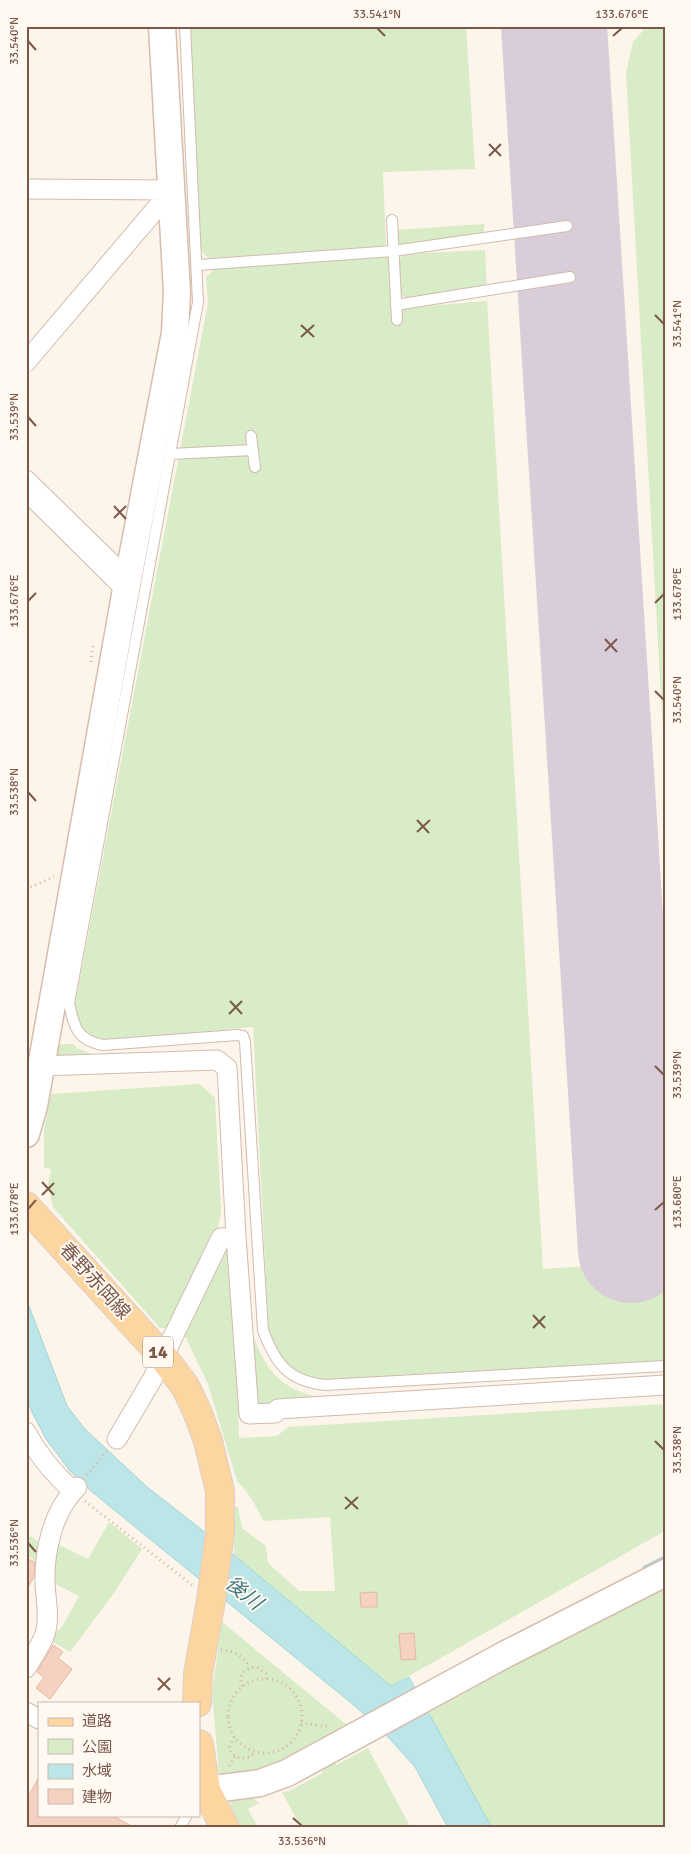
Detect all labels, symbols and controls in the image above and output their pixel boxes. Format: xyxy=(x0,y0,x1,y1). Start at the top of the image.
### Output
text: 33.541°N xyxy=(353,7,401,22)
text: 133.676°E xyxy=(595,7,649,22)
text: 33.540°N xyxy=(7,17,22,65)
text: 33.541°N xyxy=(670,300,685,348)
text: 33.539°N xyxy=(7,393,22,441)
text: 133.678°E xyxy=(670,567,685,621)
text: 133.676°E xyxy=(7,574,22,628)
text: 33.540°N xyxy=(670,676,685,724)
text: 33.538°N xyxy=(7,768,22,816)
text: 33.539°N xyxy=(670,1051,685,1099)
text: 133.680°E xyxy=(670,1175,685,1229)
text: 133.678°E xyxy=(7,1182,22,1236)
street label: 春野赤岡線 xyxy=(54,1238,136,1324)
road number: 14 xyxy=(143,1336,173,1368)
text: 33.538°N xyxy=(670,1426,685,1474)
text: 33.536°N xyxy=(7,1519,22,1567)
water label: 後川 xyxy=(221,1571,269,1617)
legend xyxy=(38,1702,200,1816)
text: 道路 xyxy=(82,1712,112,1730)
text: 公園 xyxy=(82,1738,112,1756)
text: 水域 xyxy=(82,1762,112,1780)
text: 建物 xyxy=(82,1788,112,1806)
text: 33.536°N xyxy=(278,1834,326,1849)

